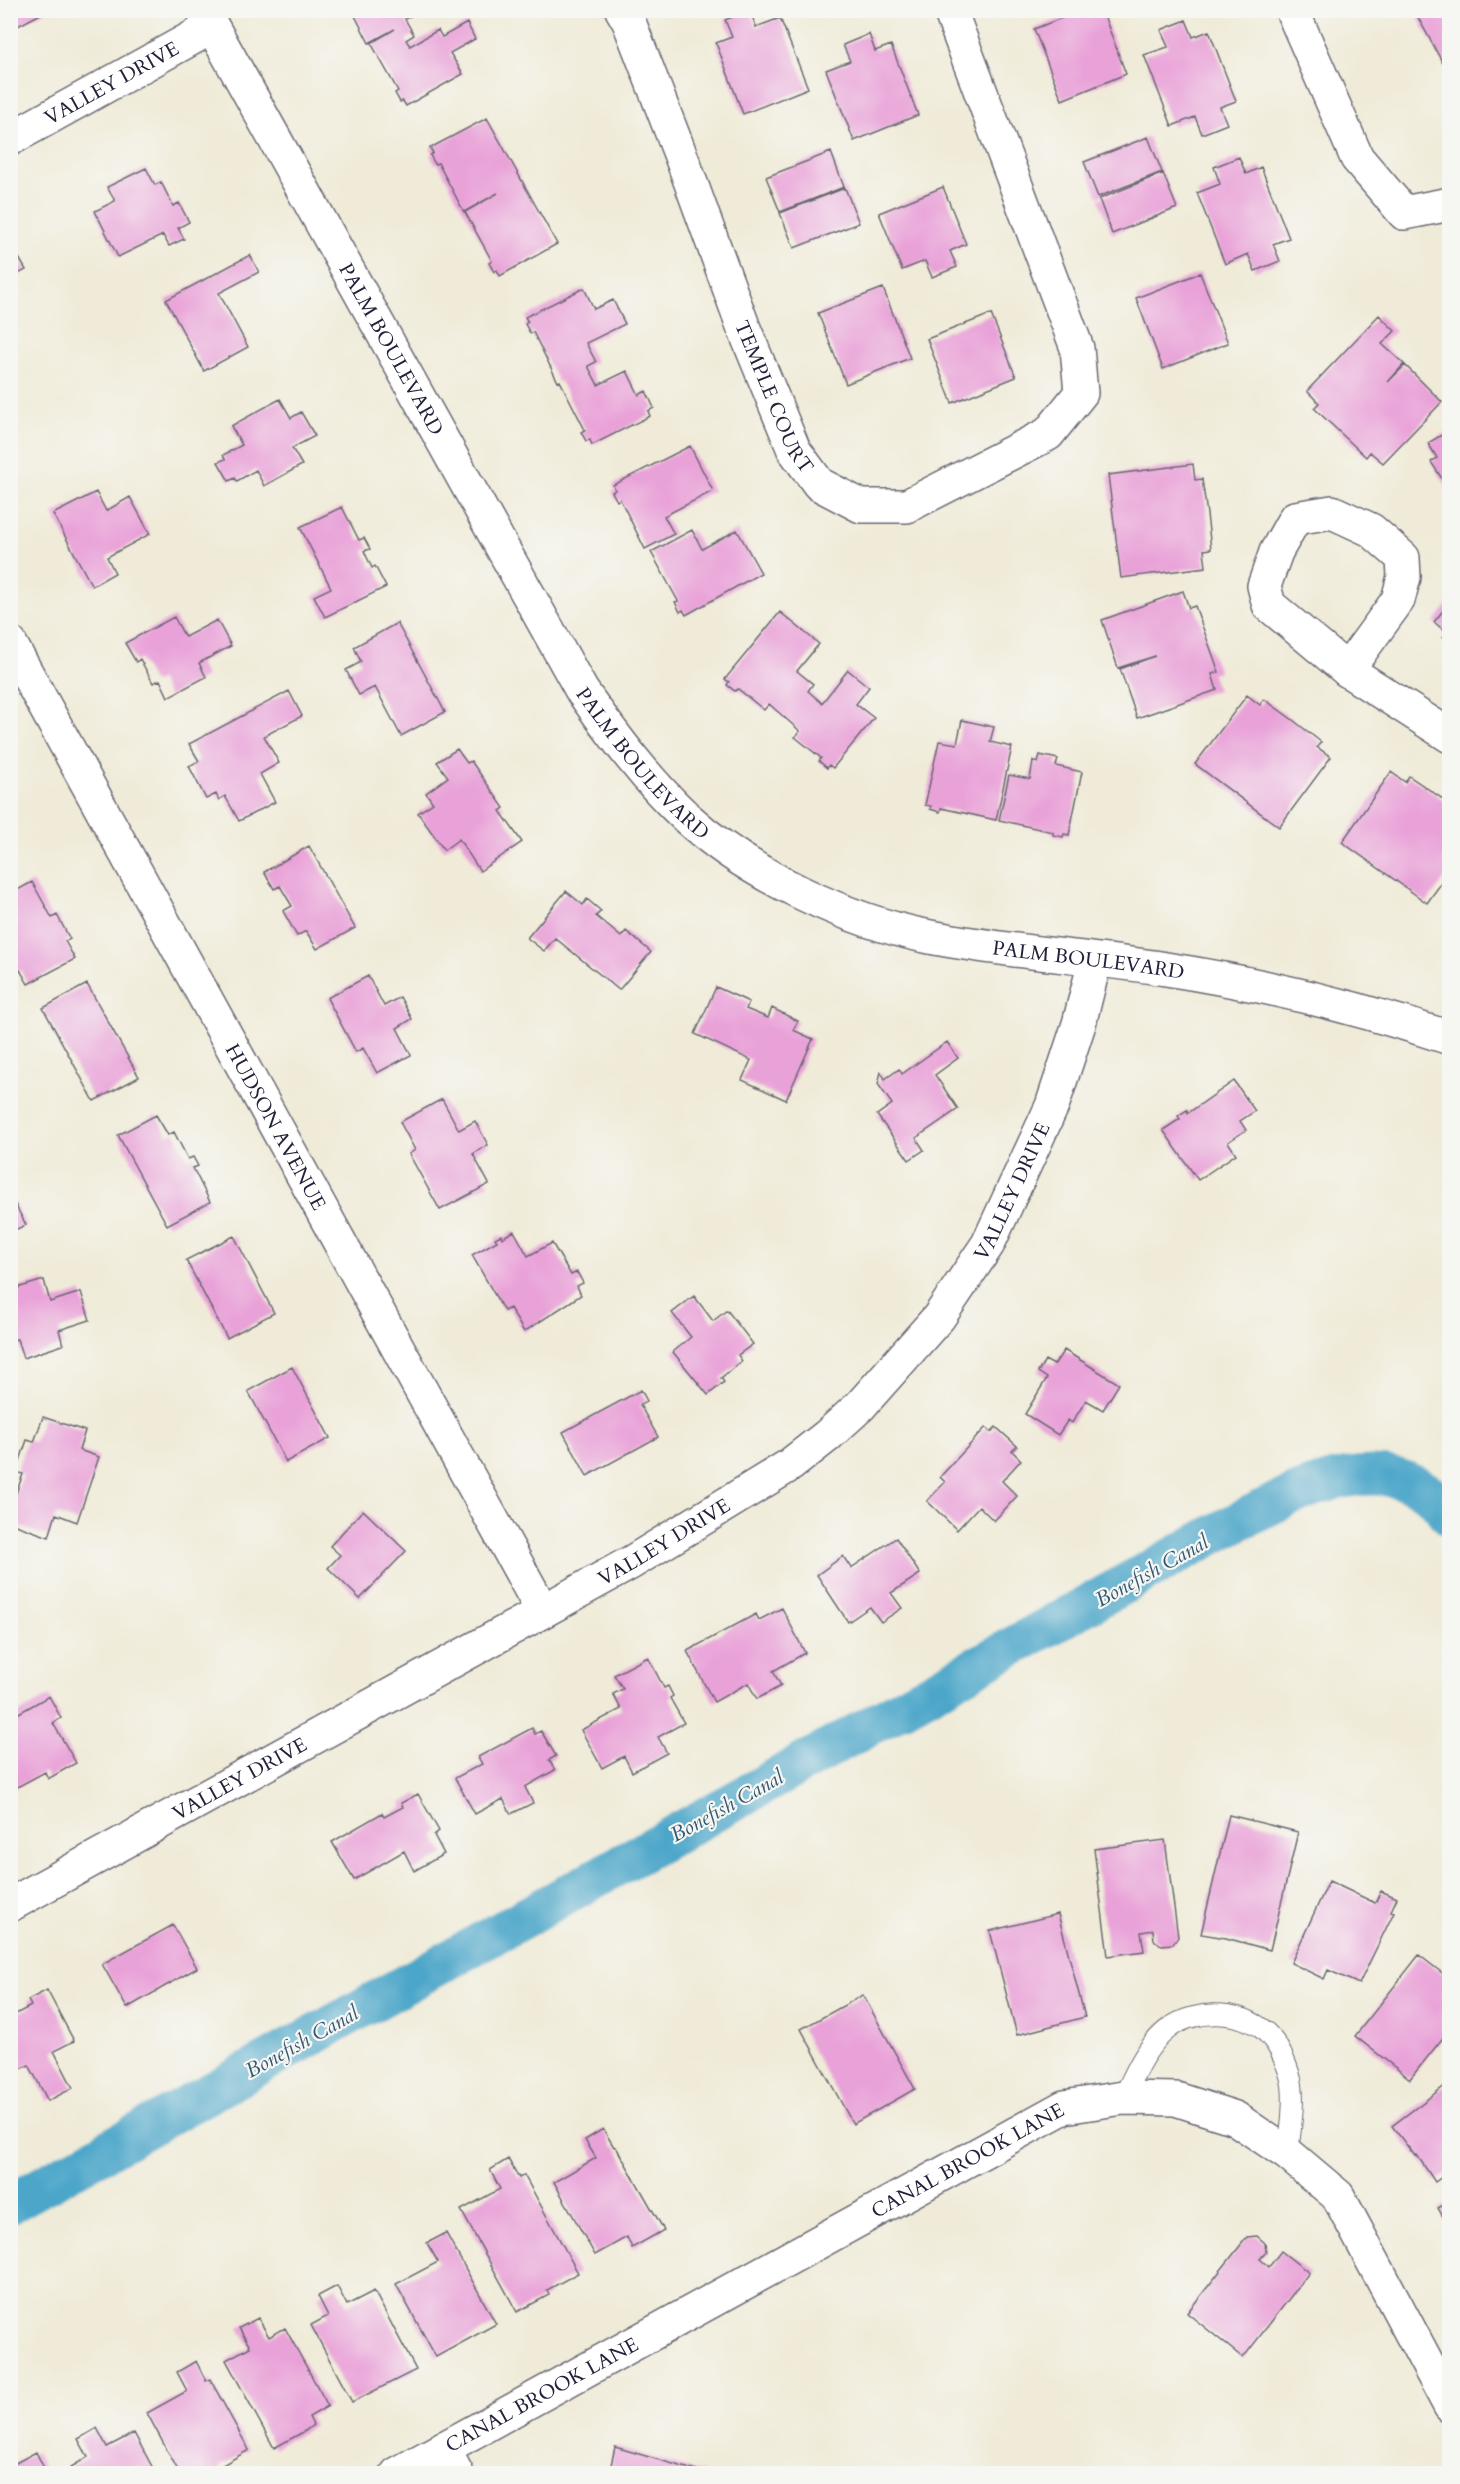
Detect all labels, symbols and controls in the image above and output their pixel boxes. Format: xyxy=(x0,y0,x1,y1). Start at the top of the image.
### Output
street label: VALLEY DRIVE xyxy=(39,35,183,131)
street label: PALM BOULEVARD xyxy=(333,258,450,440)
street label: TEMPLE COURT xyxy=(729,316,820,479)
street label: PALM BOULEVARD xyxy=(570,682,715,845)
street label: PALM BOULEVARD xyxy=(991,934,1186,985)
street label: HUDSON AVENUE xyxy=(219,1039,333,1215)
street label: VALLEY DRIVE xyxy=(967,1118,1056,1266)
street label: VALLEY DRIVE xyxy=(593,1492,735,1592)
water label: Bonefish Canal xyxy=(1090,1527,1215,1614)
street label: VALLEY DRIVE xyxy=(167,1730,312,1826)
water label: Bonefish Canal xyxy=(665,1762,790,1849)
water label: Bonefish Canal xyxy=(240,1998,365,2085)
street label: CANAL BROOK LANE xyxy=(866,2096,1069,2224)
street label: CANAL BROOK LANE xyxy=(440,2330,643,2458)

